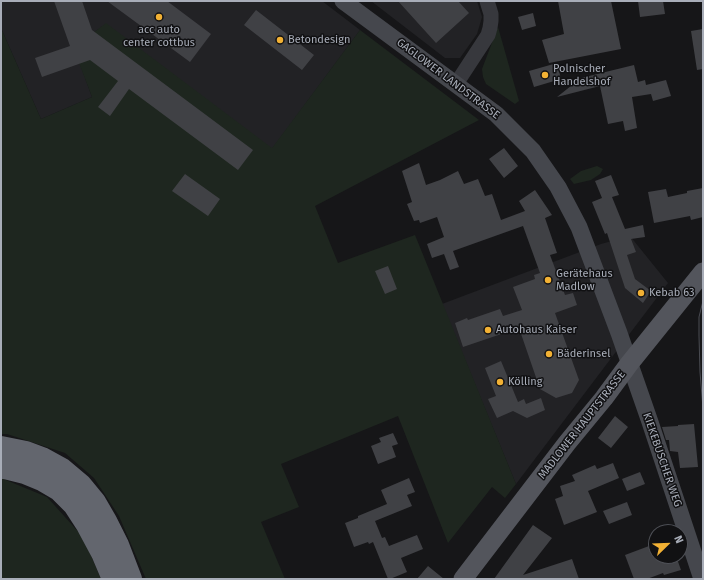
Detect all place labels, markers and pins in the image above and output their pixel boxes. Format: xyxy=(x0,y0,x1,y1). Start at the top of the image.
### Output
marker: acc auto center cottbus xyxy=(154,12,164,22)
place label: acc auto center cottbus xyxy=(123,23,195,49)
place label: Betondesign xyxy=(288,33,350,47)
marker: Betondesign xyxy=(275,35,285,45)
place label: Polnischer Handelshof xyxy=(553,62,610,88)
marker: Polnischer Handelshof xyxy=(540,70,550,80)
place label: Gerätehaus Madlow xyxy=(556,267,613,293)
marker: Gerätehaus Madlow xyxy=(543,275,553,285)
place label: Kebab 63 xyxy=(649,286,694,300)
marker: Kebab 63 xyxy=(636,288,646,298)
place label: Autohaus Kaiser xyxy=(496,323,577,337)
marker: Autohaus Kaiser xyxy=(483,325,493,335)
place label: Bäderinsel xyxy=(557,347,610,361)
marker: Bäderinsel xyxy=(544,349,554,359)
place label: Kölling xyxy=(508,375,542,389)
marker: Kölling xyxy=(495,377,505,387)

